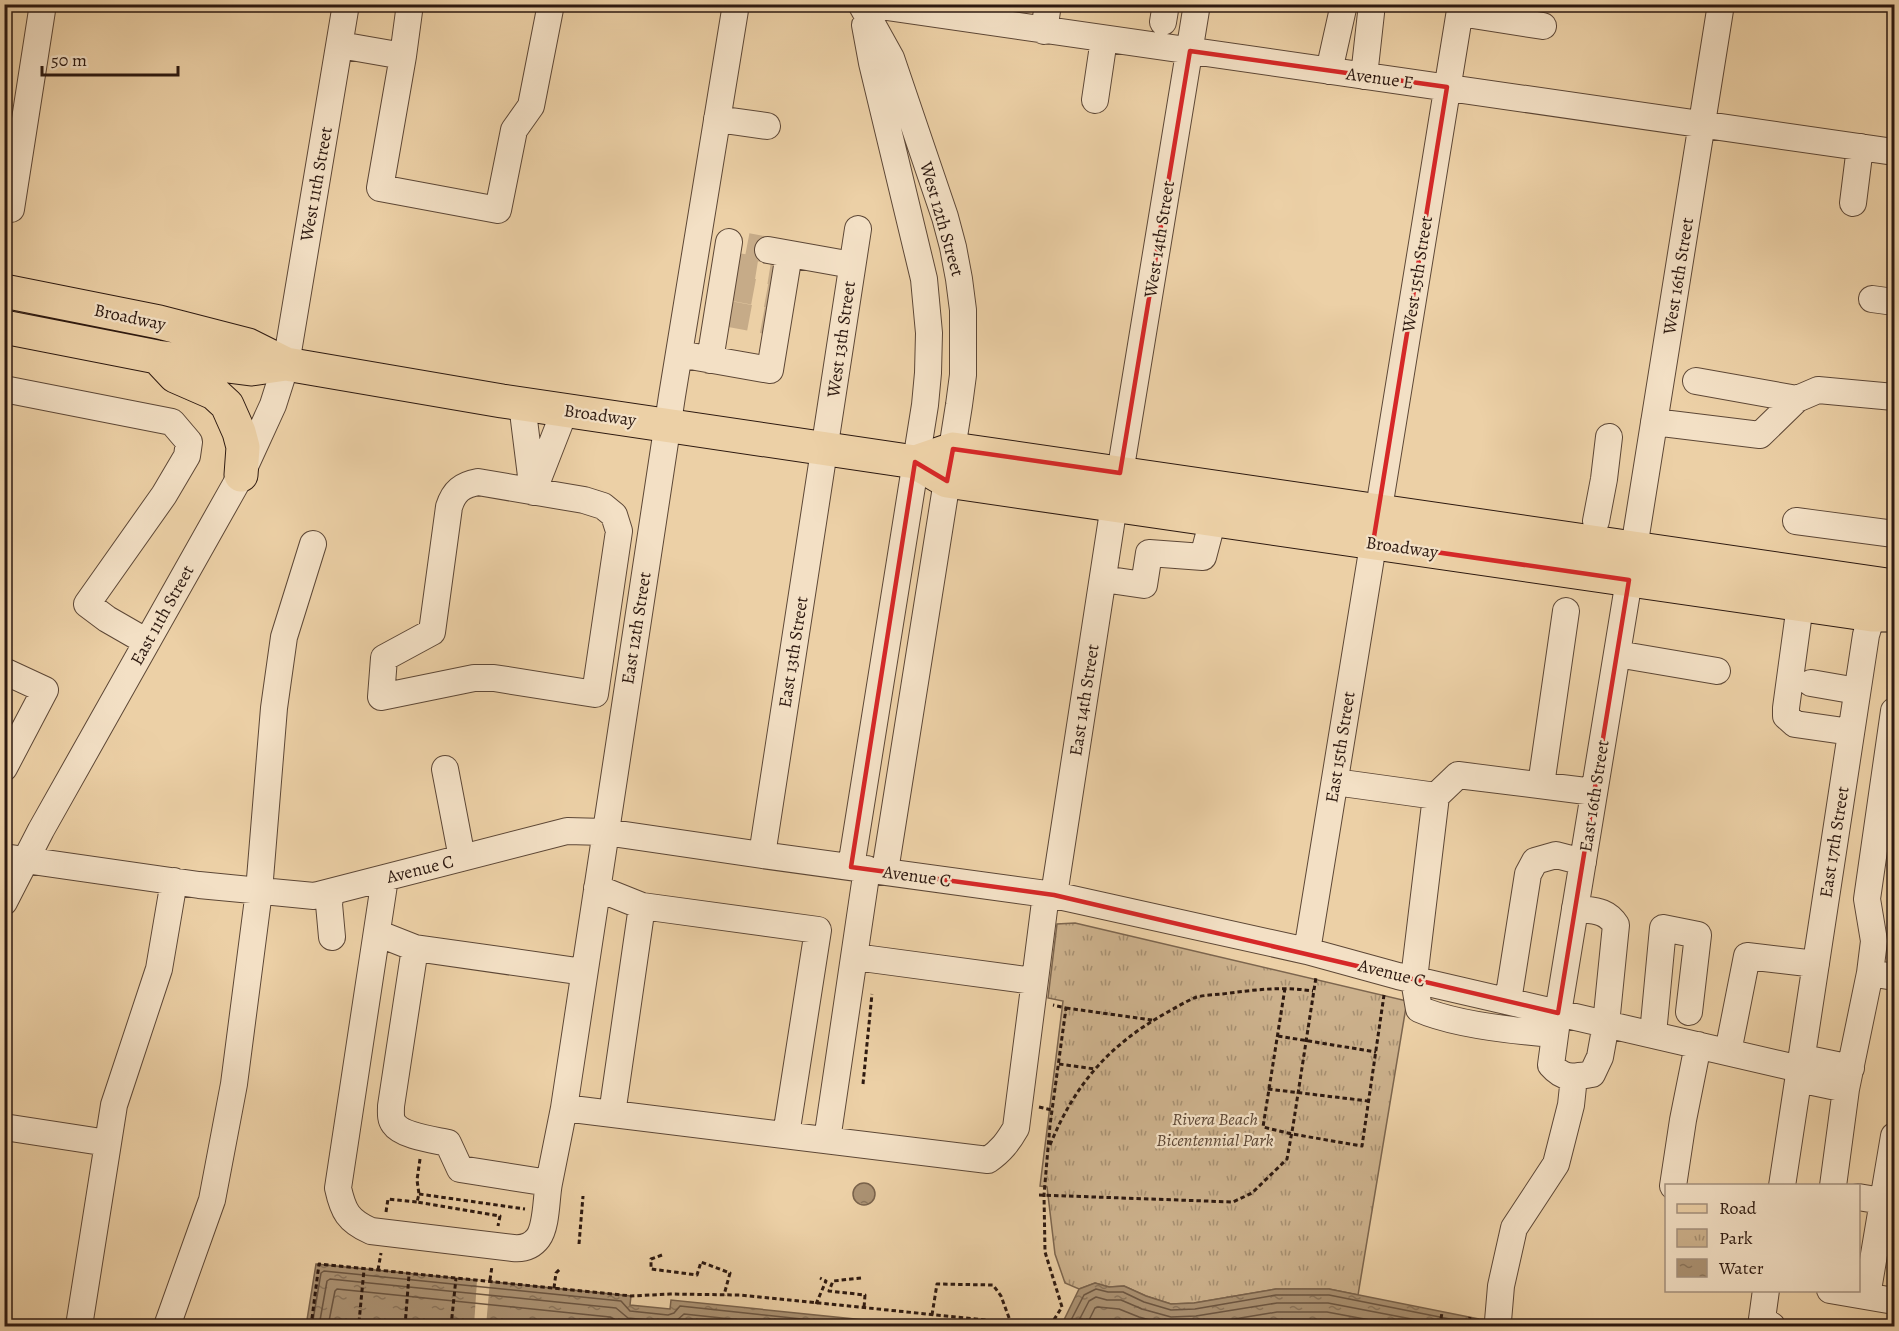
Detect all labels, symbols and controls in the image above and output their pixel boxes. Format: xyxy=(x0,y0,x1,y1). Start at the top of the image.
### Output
scale bar xyxy=(42,39,178,77)
text: 50 m xyxy=(51,48,87,72)
street label: Avenue E xyxy=(1344,61,1415,95)
street label: West 11th Street xyxy=(294,125,338,244)
street label: West 12th Street xyxy=(914,158,970,279)
street label: West 14th Street xyxy=(1138,179,1180,300)
street label: West 15th Street xyxy=(1396,214,1438,335)
street label: West 16th Street xyxy=(1657,216,1699,337)
street label: West 13th Street xyxy=(821,279,861,400)
street label: Broadway xyxy=(92,298,169,337)
street label: Broadway xyxy=(562,398,639,432)
street label: Broadway xyxy=(1364,530,1441,564)
street label: East 11th Street xyxy=(125,561,199,669)
street label: East 12th Street xyxy=(615,570,657,686)
street label: East 13th Street xyxy=(772,595,814,709)
street label: East 14th Street xyxy=(1063,642,1105,758)
street label: East 15th Street xyxy=(1319,689,1361,805)
street label: East 16th Street xyxy=(1573,738,1615,854)
street label: East 17th Street xyxy=(1813,785,1855,899)
street label: Avenue C xyxy=(383,849,456,889)
street label: Avenue C xyxy=(880,859,953,893)
street label: Avenue C xyxy=(1355,953,1428,993)
park label: Rivera Beach Bicentennial Park xyxy=(1156,1107,1274,1152)
legend xyxy=(1665,1184,1860,1292)
text: Road xyxy=(1719,1196,1757,1220)
text: Park xyxy=(1719,1226,1753,1250)
text: Water xyxy=(1718,1256,1764,1280)

